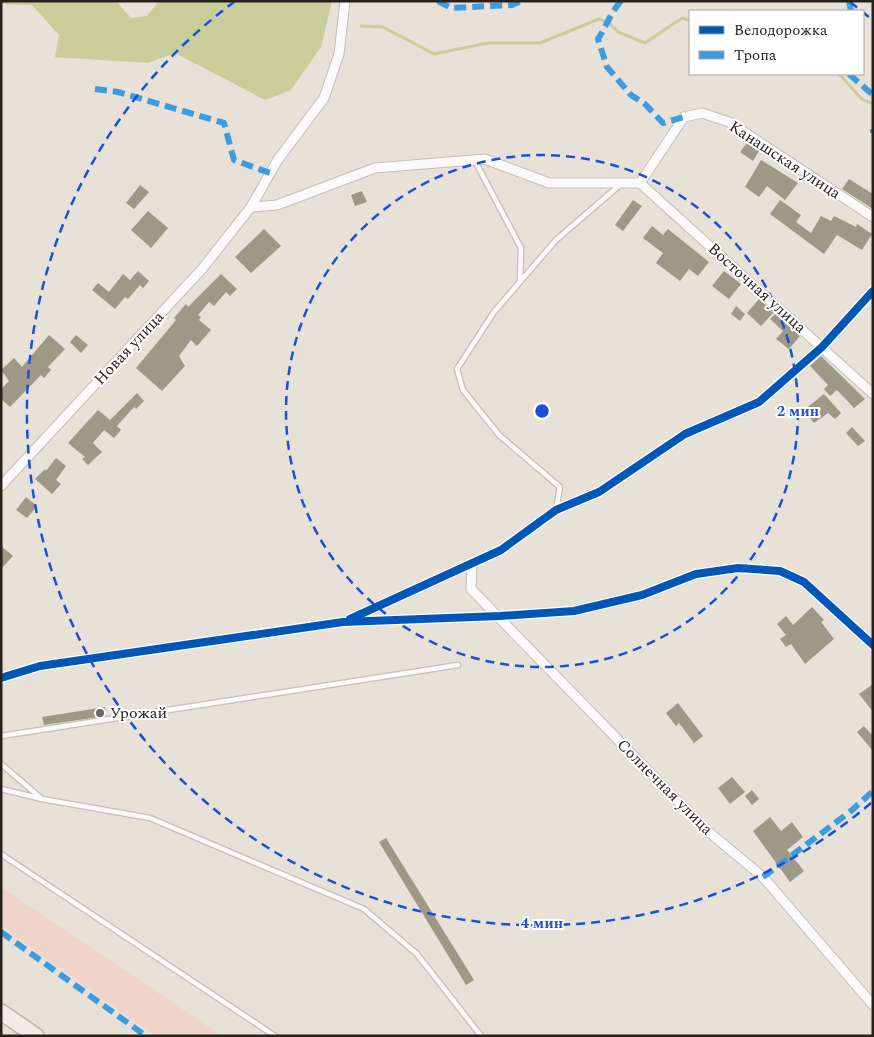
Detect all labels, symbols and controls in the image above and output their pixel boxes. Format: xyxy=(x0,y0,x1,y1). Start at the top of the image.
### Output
legend xyxy=(689,10,864,75)
text: Велодорожка xyxy=(734,19,828,42)
text: Тропа xyxy=(734,44,777,67)
street label: Канашская улица xyxy=(724,115,846,205)
street label: Восточная улица xyxy=(702,237,812,339)
street label: Новая улица xyxy=(88,305,170,390)
text: 2 мин xyxy=(777,400,819,423)
centre of rings xyxy=(533,402,551,420)
place label: Урожай xyxy=(110,701,167,725)
marker: Урожай xyxy=(94,707,106,719)
street label: Солнечная улица xyxy=(611,733,719,841)
text: 4 мин xyxy=(521,912,563,935)

